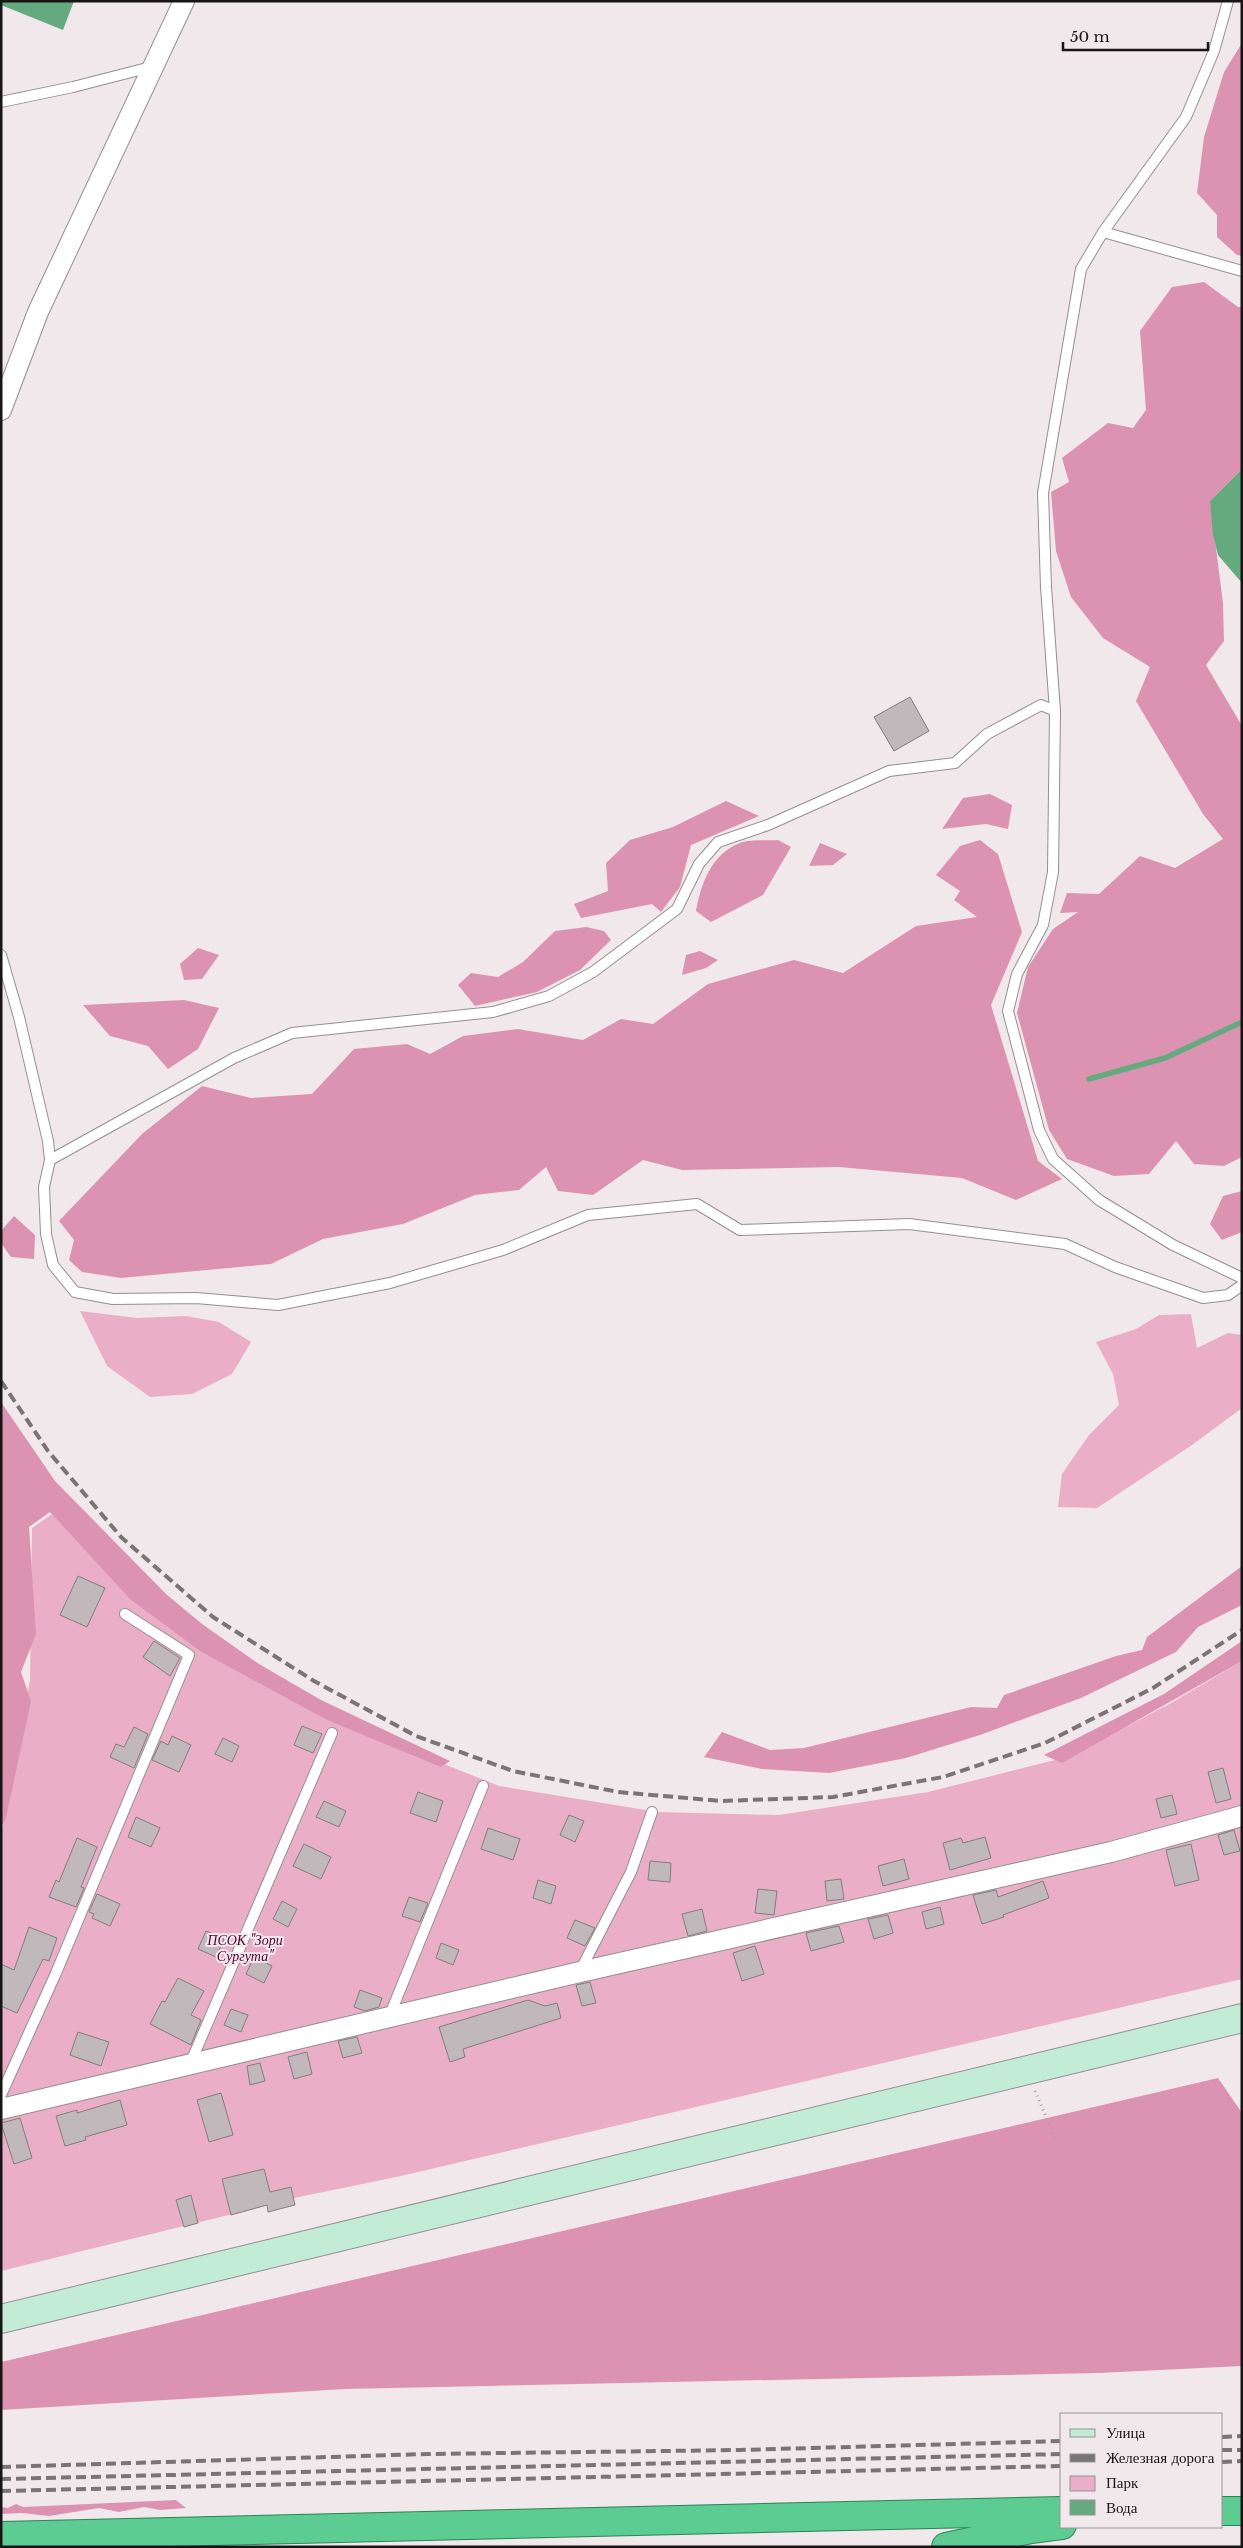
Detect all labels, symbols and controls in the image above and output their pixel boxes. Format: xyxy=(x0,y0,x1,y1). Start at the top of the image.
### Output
scale bar xyxy=(1063,20,1208,52)
text: 50 m xyxy=(1070,27,1110,46)
park label: ПСОК "Зори Сургута" xyxy=(206,1931,283,1965)
legend xyxy=(1060,2413,1223,2528)
text: Улица xyxy=(1106,2423,1145,2442)
text: Железная дорога xyxy=(1106,2448,1215,2467)
text: Парк xyxy=(1106,2473,1139,2492)
text: Вода xyxy=(1106,2498,1138,2517)

